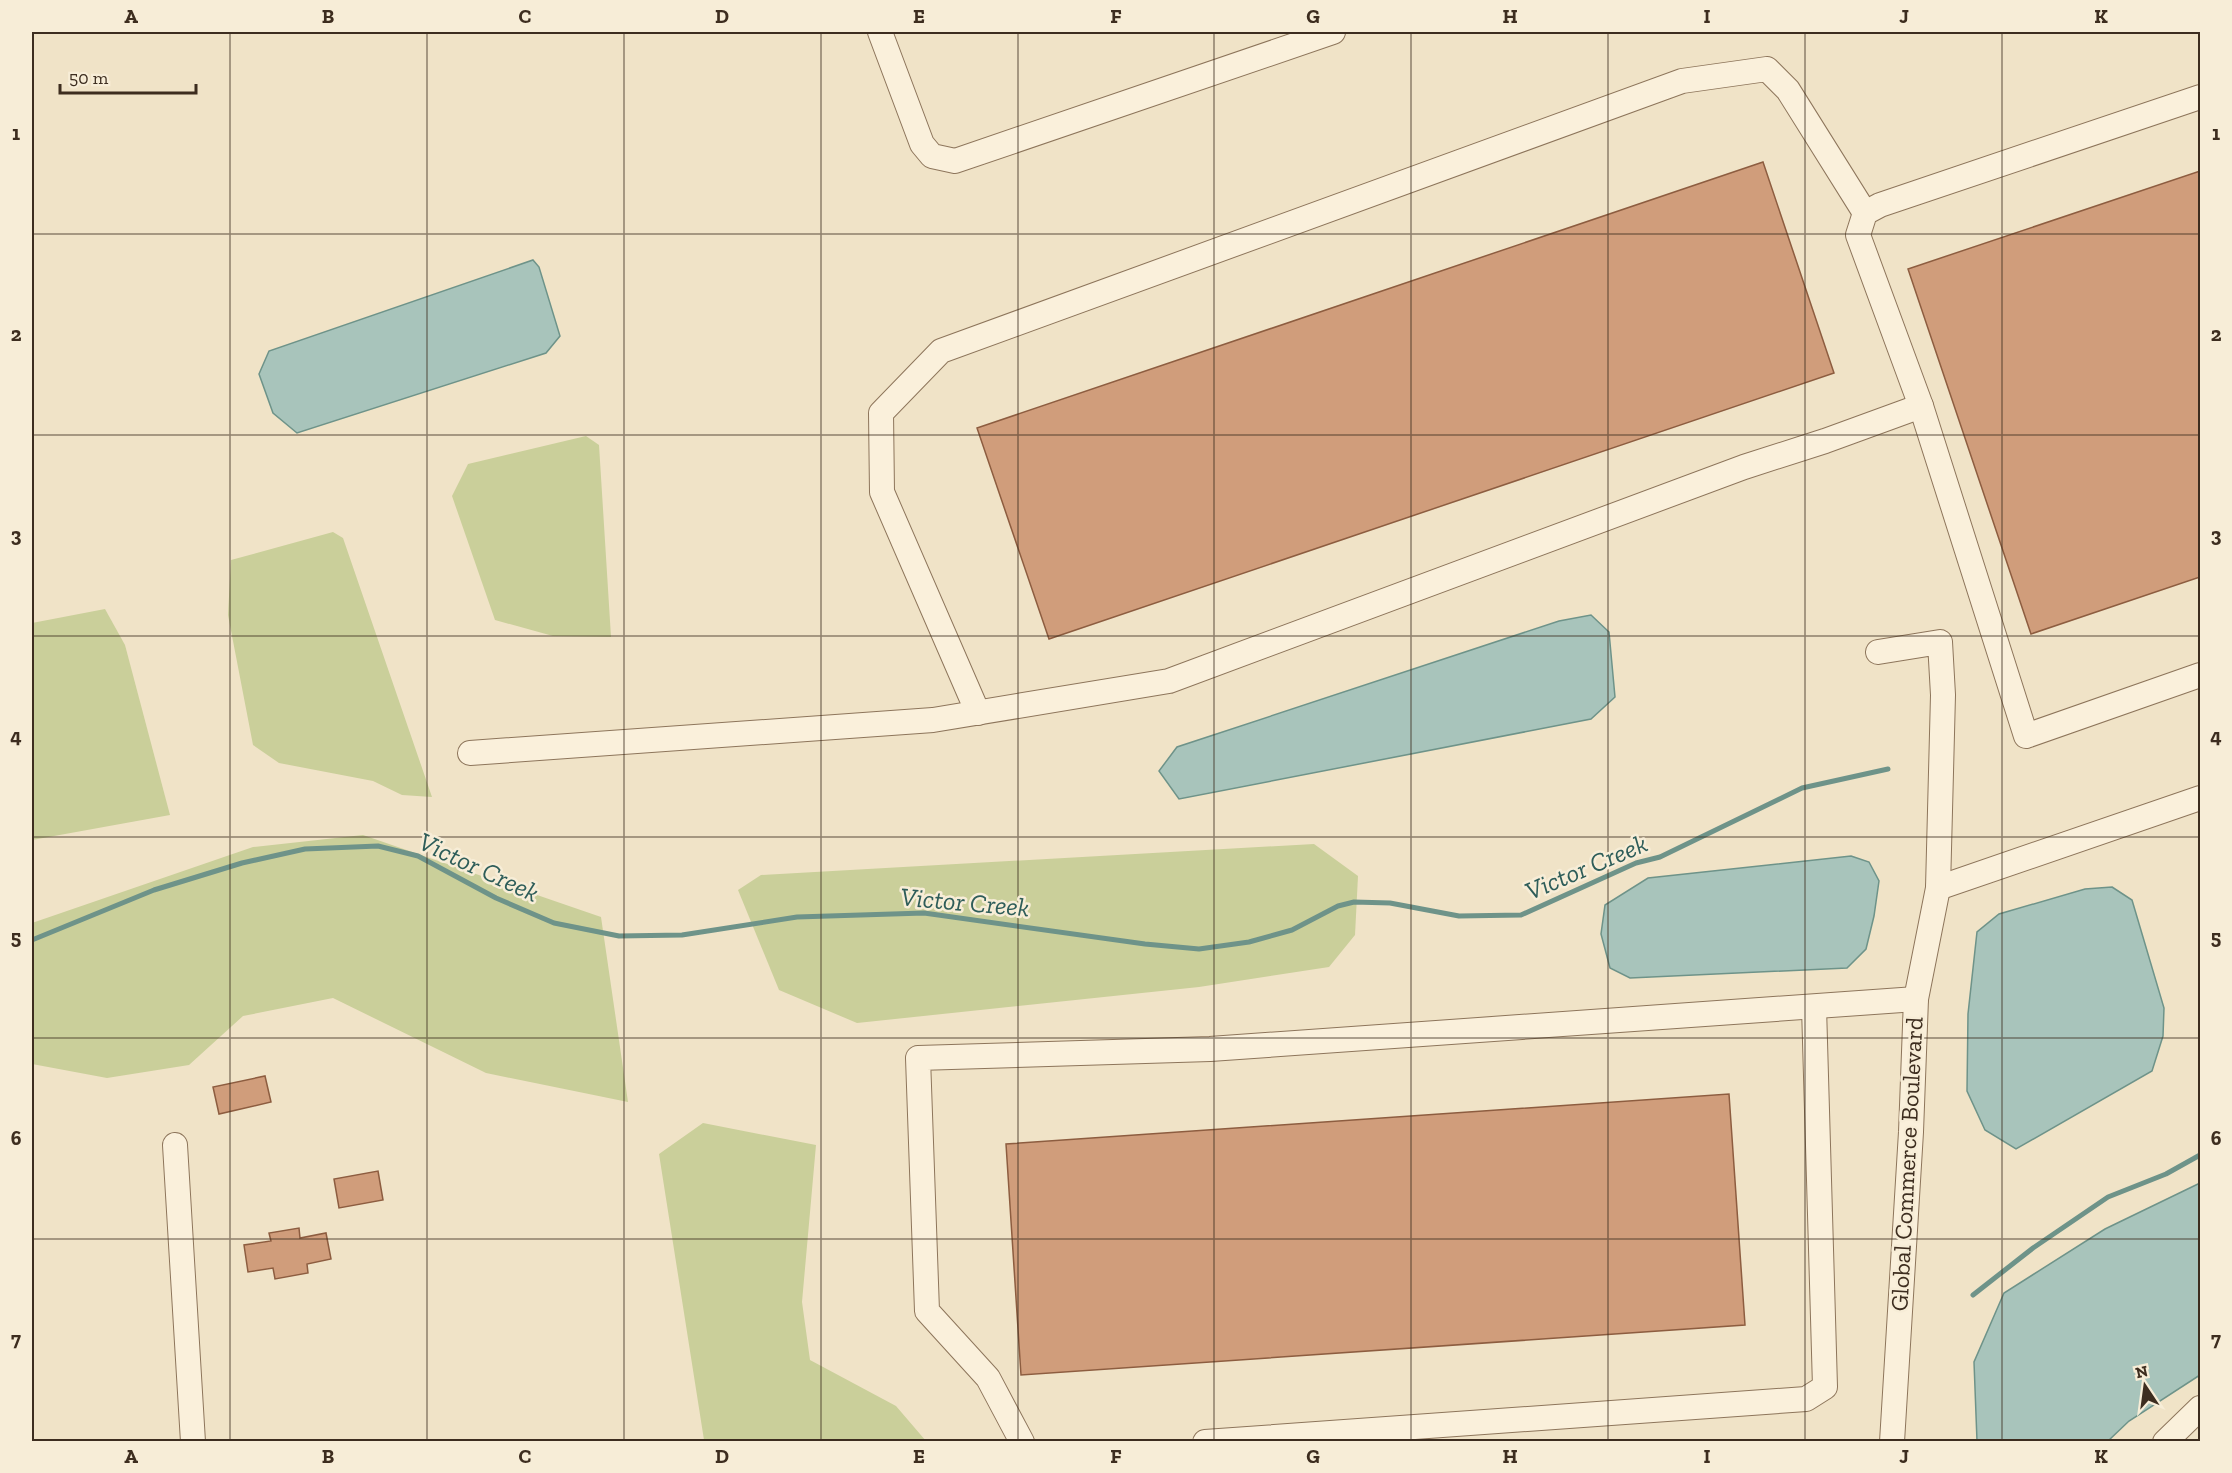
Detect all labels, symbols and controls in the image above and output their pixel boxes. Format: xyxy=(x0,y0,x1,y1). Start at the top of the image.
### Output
text: A xyxy=(124,4,138,28)
text: B xyxy=(322,4,334,28)
text: C xyxy=(519,4,532,28)
text: D xyxy=(715,4,729,28)
text: E xyxy=(913,4,925,28)
text: F xyxy=(1110,4,1122,28)
text: G xyxy=(1306,4,1320,28)
text: H xyxy=(1502,4,1518,28)
text: I xyxy=(1703,4,1711,28)
text: J xyxy=(1899,4,1909,28)
text: K xyxy=(2094,4,2108,28)
scale bar xyxy=(60,57,196,95)
text: 50 m xyxy=(69,67,109,89)
text: 1 xyxy=(12,121,20,145)
text: 1 xyxy=(2212,121,2220,145)
text: 2 xyxy=(11,322,22,346)
text: 2 xyxy=(2211,322,2222,346)
text: 3 xyxy=(11,523,22,547)
text: 3 xyxy=(2211,523,2222,547)
text: 4 xyxy=(10,724,22,748)
text: 4 xyxy=(2210,724,2222,748)
water label: Victor Creek xyxy=(414,825,544,909)
water label: Victor Creek xyxy=(1520,827,1652,907)
water label: Victor Creek xyxy=(899,880,1031,924)
text: 5 xyxy=(11,925,21,949)
text: 5 xyxy=(2211,925,2221,949)
street label: Global Commerce Boulevard xyxy=(1884,1016,1929,1312)
text: 6 xyxy=(11,1126,22,1150)
text: 6 xyxy=(2211,1126,2222,1150)
text: 7 xyxy=(11,1327,21,1351)
text: 7 xyxy=(2211,1327,2221,1351)
north arrow xyxy=(2115,1356,2175,1416)
text: N xyxy=(2134,1361,2150,1382)
text: A xyxy=(124,1444,138,1468)
text: B xyxy=(322,1444,334,1468)
text: C xyxy=(519,1444,532,1468)
text: D xyxy=(715,1444,729,1468)
text: E xyxy=(913,1444,925,1468)
text: F xyxy=(1110,1444,1122,1468)
text: G xyxy=(1306,1444,1320,1468)
text: H xyxy=(1502,1444,1518,1468)
text: I xyxy=(1703,1444,1711,1468)
text: J xyxy=(1899,1444,1909,1468)
text: K xyxy=(2094,1444,2108,1468)

